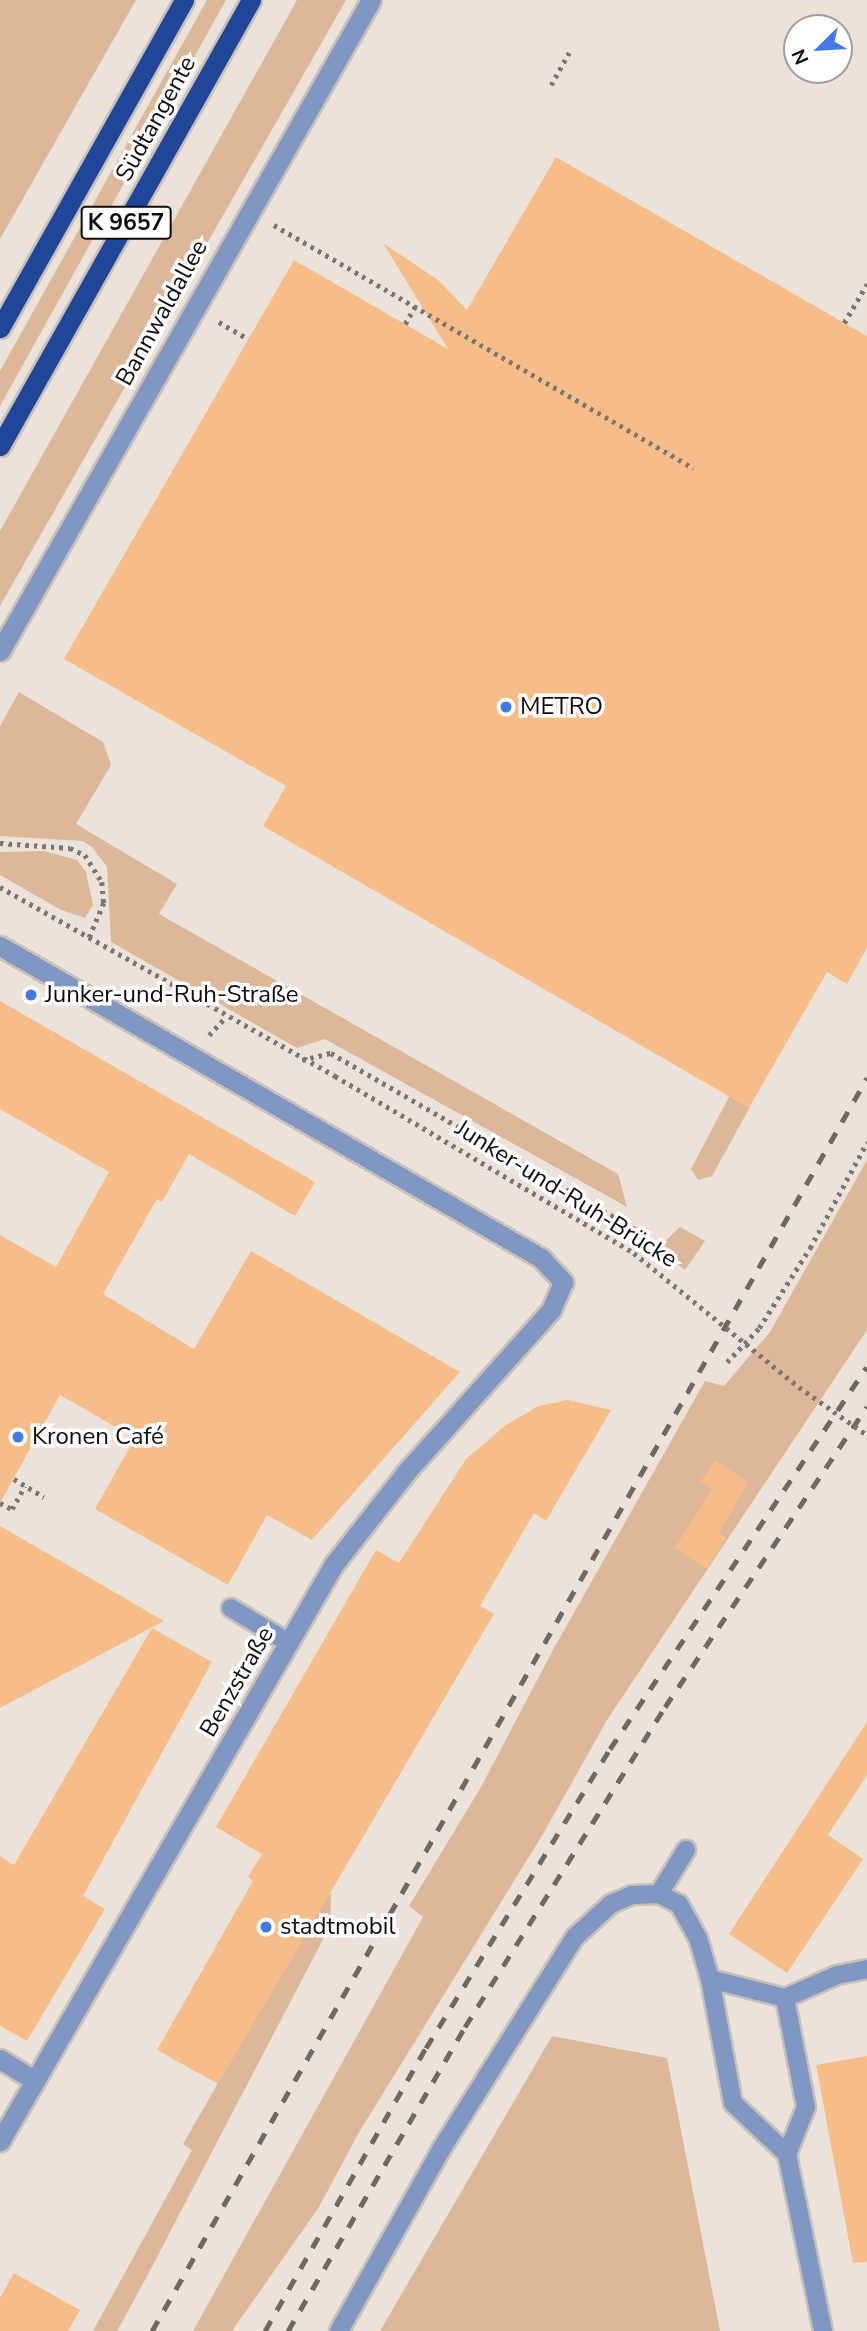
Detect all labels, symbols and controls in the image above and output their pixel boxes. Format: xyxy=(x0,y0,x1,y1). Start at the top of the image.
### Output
north arrow xyxy=(783,14,853,84)
text: N xyxy=(786,45,815,69)
street label: Südtangente xyxy=(110,51,202,187)
road number: K 9657 xyxy=(80,204,172,243)
street label: Bannwaldallee xyxy=(110,235,214,391)
place label: METRO xyxy=(520,693,603,721)
marker: METRO xyxy=(498,699,514,715)
place label: Junker-und-Ruh-Straße xyxy=(45,981,299,1009)
marker: Junker-und-Ruh-Straße xyxy=(23,987,39,1003)
street label: Junker-und-Ruh-Brücke xyxy=(450,1114,682,1274)
place label: Kronen Café xyxy=(32,1423,164,1451)
marker: Kronen Café xyxy=(10,1429,26,1445)
street label: Benzstraße xyxy=(194,1622,280,1742)
place label: stadtmobil xyxy=(280,1913,395,1941)
marker: stadtmobil xyxy=(258,1919,274,1935)

